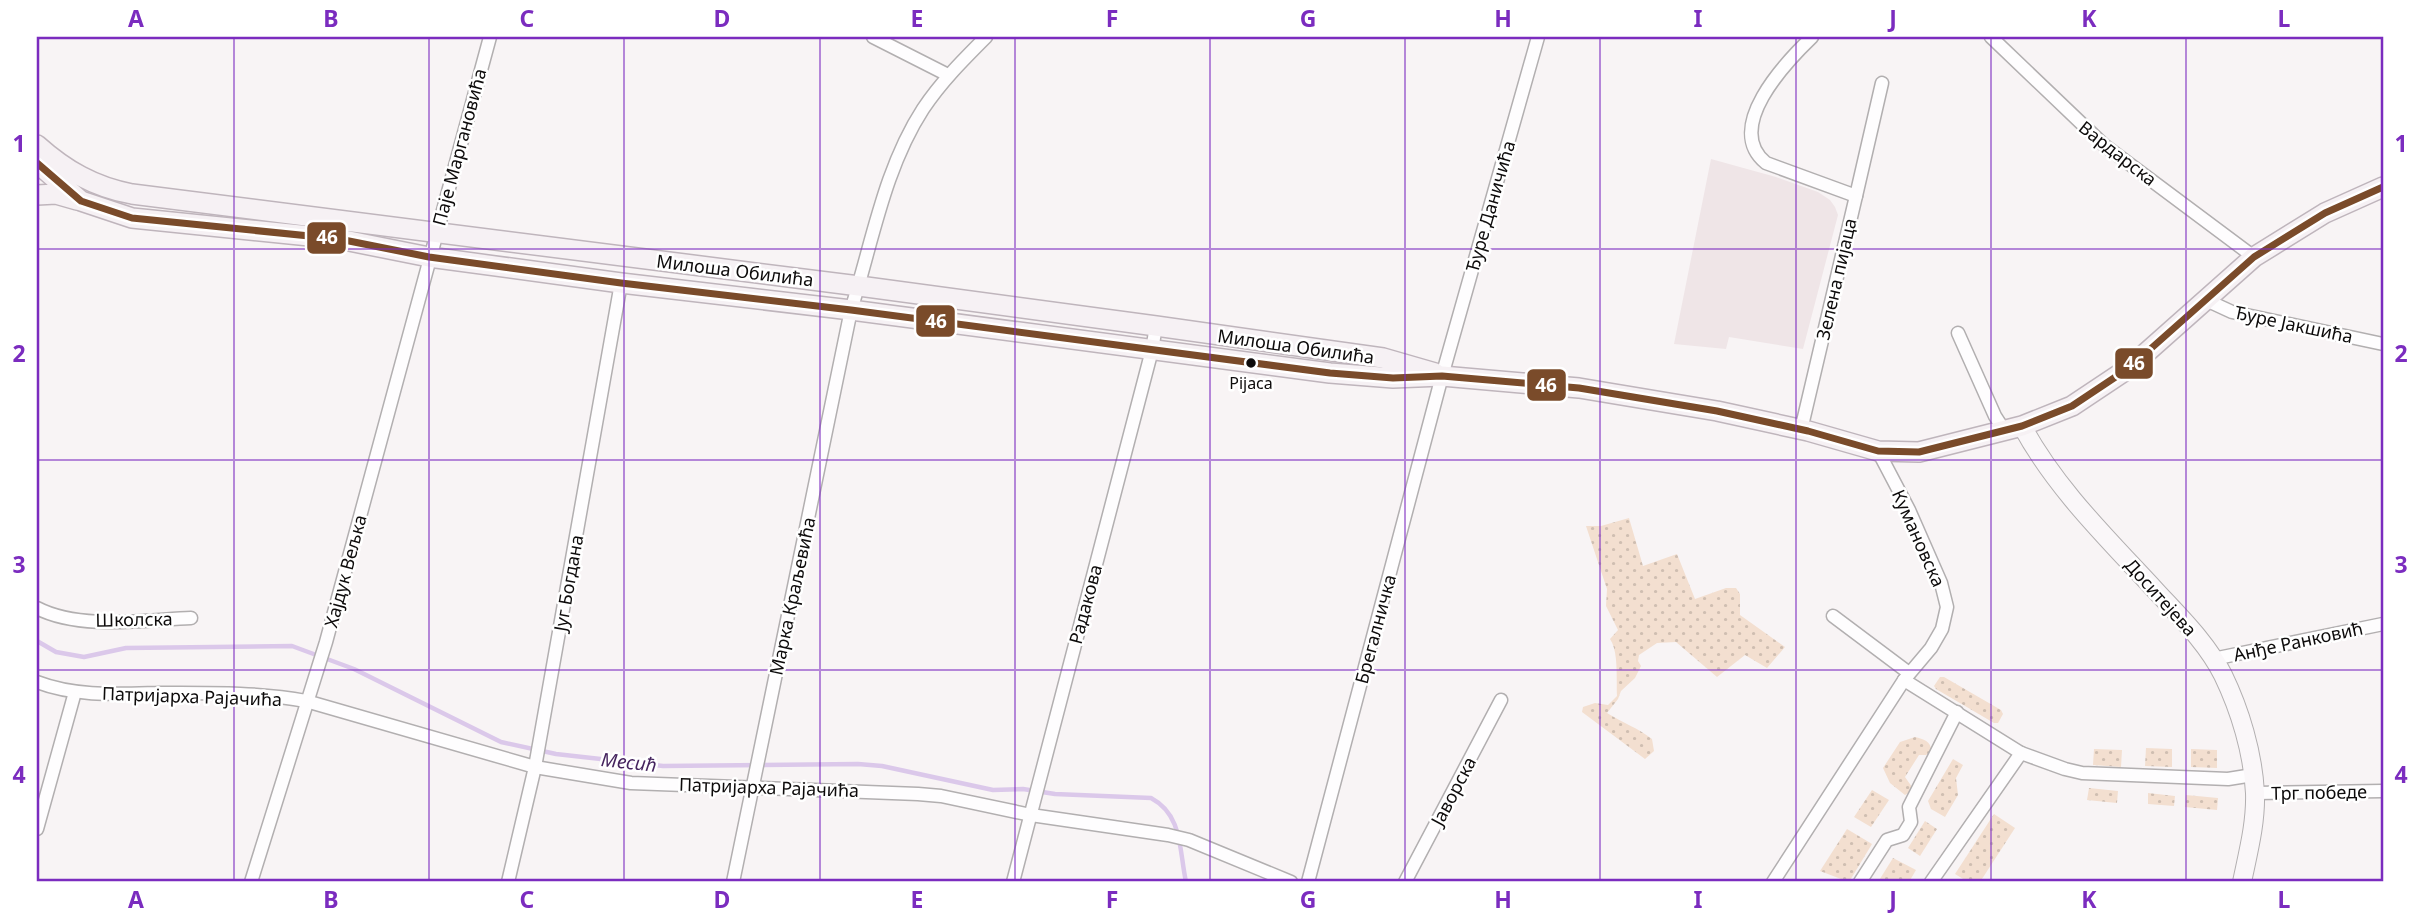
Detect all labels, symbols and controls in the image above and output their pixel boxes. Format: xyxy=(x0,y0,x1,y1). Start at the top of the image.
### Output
text: A xyxy=(128,2,144,34)
text: B xyxy=(323,2,339,34)
text: C xyxy=(520,2,535,34)
text: D xyxy=(714,2,730,34)
text: E xyxy=(911,2,923,34)
text: F xyxy=(1106,2,1118,34)
text: G xyxy=(1300,2,1316,34)
text: H xyxy=(1494,2,1512,34)
text: I xyxy=(1694,2,1703,34)
text: J xyxy=(1887,2,1897,34)
text: K xyxy=(2081,2,2097,34)
text: L xyxy=(2278,2,2291,34)
street label: Паје Маргановића xyxy=(426,66,492,228)
street label: Вардарска xyxy=(2074,115,2162,191)
text: 1 xyxy=(12,127,26,159)
text: 1 xyxy=(2394,127,2408,159)
street label: Ђуре Даничића xyxy=(1460,138,1520,274)
street label: Зелена пијаца xyxy=(1810,216,1862,342)
line badge: 46 xyxy=(306,221,347,255)
text: 46 xyxy=(316,224,338,250)
street label: Милоша Обилића xyxy=(655,248,815,292)
street label: Ђуре Јакшића xyxy=(2233,300,2355,348)
line badge: 46 xyxy=(915,304,956,338)
text: 46 xyxy=(925,308,947,334)
street label: Милоша Обилића xyxy=(1216,323,1376,369)
text: 2 xyxy=(12,337,26,369)
text: 2 xyxy=(2394,337,2408,369)
line badge: 46 xyxy=(2114,347,2154,380)
text: 46 xyxy=(2123,350,2145,376)
marker: Pijaca xyxy=(1244,356,1258,370)
line badge: 46 xyxy=(1526,368,1567,402)
place label: Pijaca xyxy=(1229,372,1273,394)
text: 46 xyxy=(1535,372,1557,398)
street label: Кумановска xyxy=(1887,486,1951,590)
street label: Хајдук Вељка xyxy=(318,512,372,630)
street label: Марка Краљевића xyxy=(764,515,820,677)
street label: Југ Богдана xyxy=(547,533,588,635)
text: 3 xyxy=(12,548,26,580)
text: 3 xyxy=(2394,548,2408,580)
street label: Доситејева xyxy=(2120,553,2202,641)
street label: Радакова xyxy=(1063,562,1107,646)
street label: Брегалничка xyxy=(1349,572,1401,686)
street label: Школска xyxy=(95,606,173,632)
street label: Анђе Ранковић xyxy=(2231,616,2365,666)
street label: Патријарха Рајачића xyxy=(102,681,282,711)
water label: Месић xyxy=(600,746,658,778)
street label: Јаворска xyxy=(1424,752,1481,831)
text: 4 xyxy=(12,758,26,790)
text: 4 xyxy=(2394,758,2408,790)
street label: Патријарха Рајачића xyxy=(679,772,859,802)
street label: Трг победе xyxy=(2271,779,2367,805)
text: A xyxy=(128,883,144,915)
text: B xyxy=(323,883,339,915)
text: C xyxy=(520,883,535,915)
text: D xyxy=(714,883,730,915)
text: E xyxy=(911,883,923,915)
text: F xyxy=(1106,883,1118,915)
text: G xyxy=(1300,883,1316,915)
text: H xyxy=(1494,883,1512,915)
text: I xyxy=(1694,883,1703,915)
text: J xyxy=(1887,883,1897,915)
text: K xyxy=(2081,883,2097,915)
text: L xyxy=(2278,883,2291,915)

